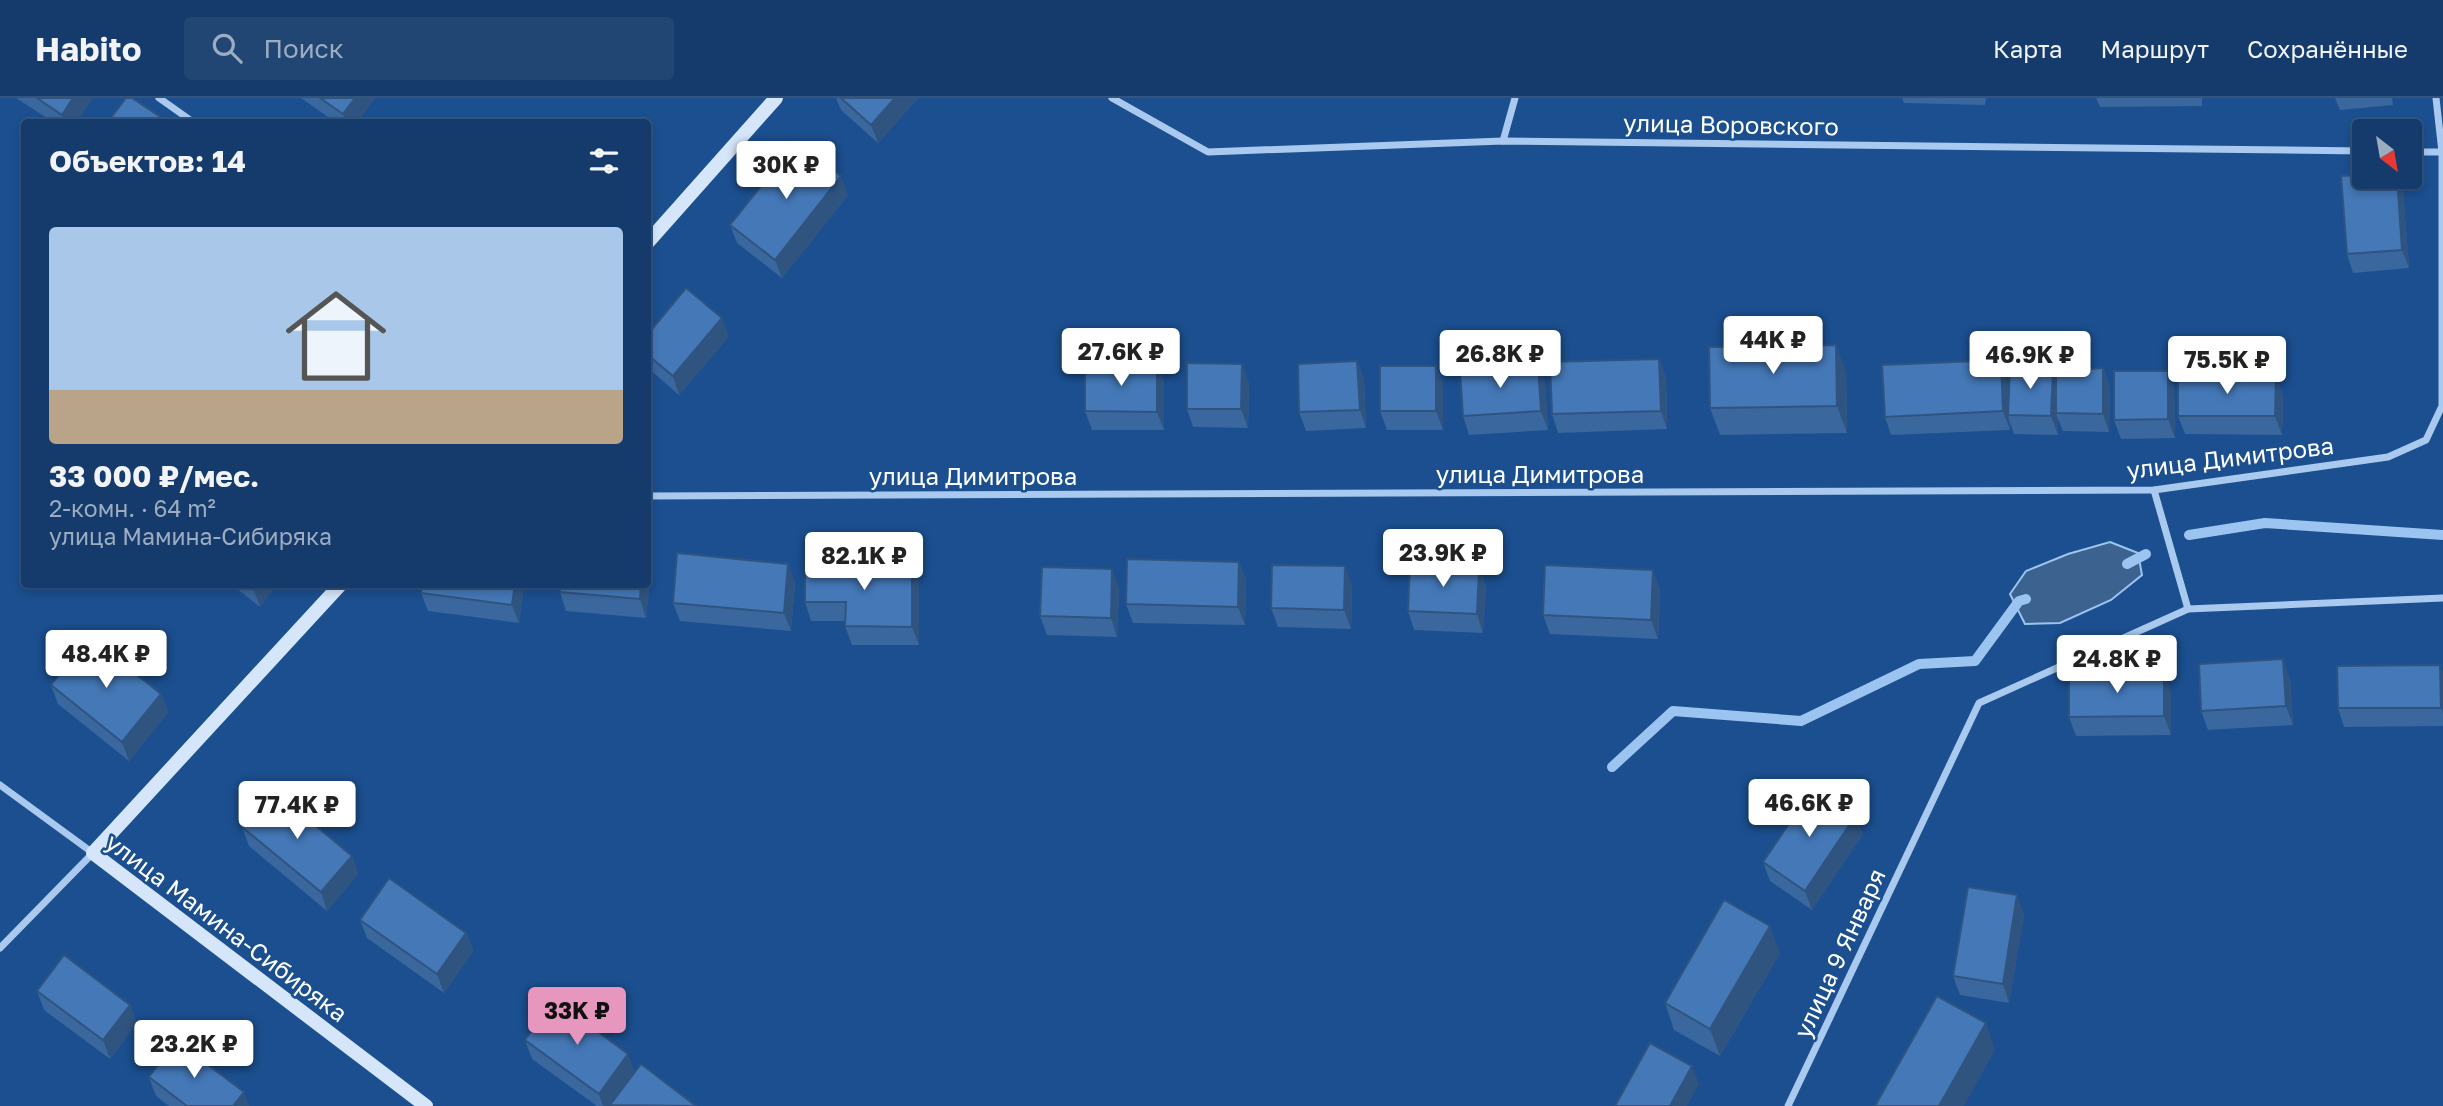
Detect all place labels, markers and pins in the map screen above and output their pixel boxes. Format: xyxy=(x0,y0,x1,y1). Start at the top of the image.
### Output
pin: 30K ₽ xyxy=(737,141,835,201)
pin: 44K ₽ xyxy=(1724,316,1822,376)
pin: 27.6K ₽ xyxy=(1056,328,1186,388)
pin: 26.8K ₽ xyxy=(1435,330,1565,390)
pin: 46.9K ₽ xyxy=(1965,331,2095,391)
pin: 75.5K ₽ xyxy=(2162,336,2292,396)
pin: 23.9K ₽ xyxy=(1378,530,1508,589)
pin: 82.1K ₽ xyxy=(799,532,929,592)
pin: 48.4K ₽ xyxy=(41,630,171,690)
pin: 24.8K ₽ xyxy=(2052,636,2182,695)
pin: 46.6K ₽ xyxy=(1744,780,1874,839)
pin: 77.4K ₽ xyxy=(232,782,362,841)
pin: 33K ₽ xyxy=(528,988,626,1047)
pin: 23.2K ₽ xyxy=(129,1020,259,1080)

